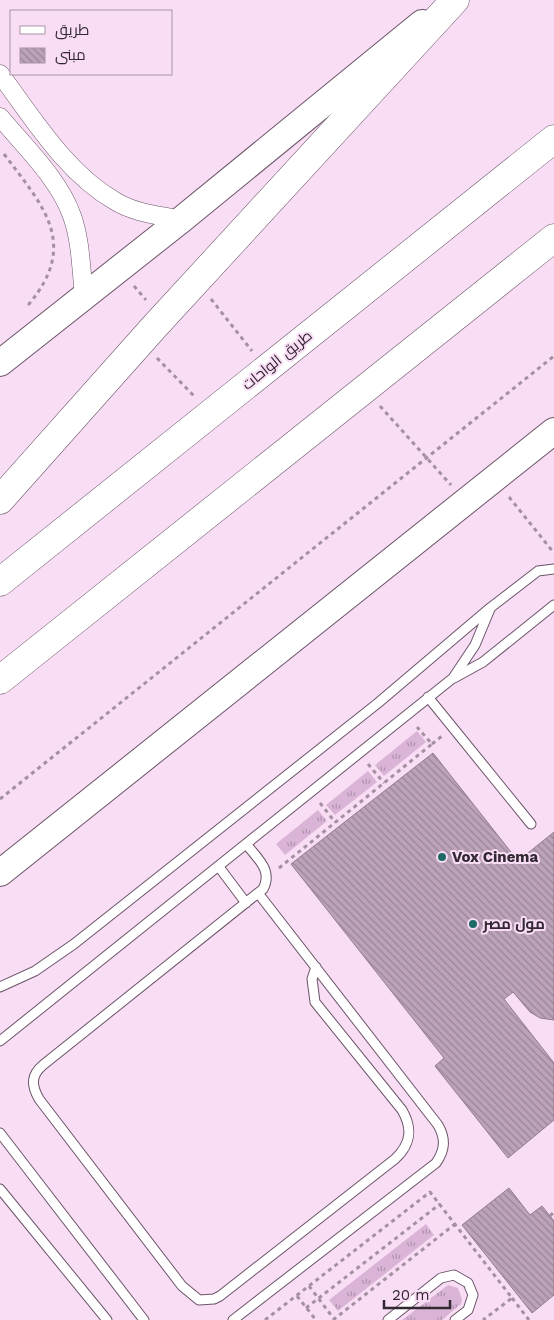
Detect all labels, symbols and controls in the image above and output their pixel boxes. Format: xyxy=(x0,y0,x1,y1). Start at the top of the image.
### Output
legend xyxy=(10,10,172,75)
text: طريق xyxy=(55,21,89,40)
text: مبنى xyxy=(55,46,86,65)
street label: طريق الواحات xyxy=(238,326,316,394)
place label: Vox Cinema xyxy=(452,848,538,866)
marker: Vox Cinema xyxy=(436,851,448,863)
place label: مول مصر xyxy=(482,915,545,933)
marker: مول مصر xyxy=(467,918,479,930)
scale bar xyxy=(384,1278,450,1310)
text: 20 m xyxy=(392,1286,430,1304)

